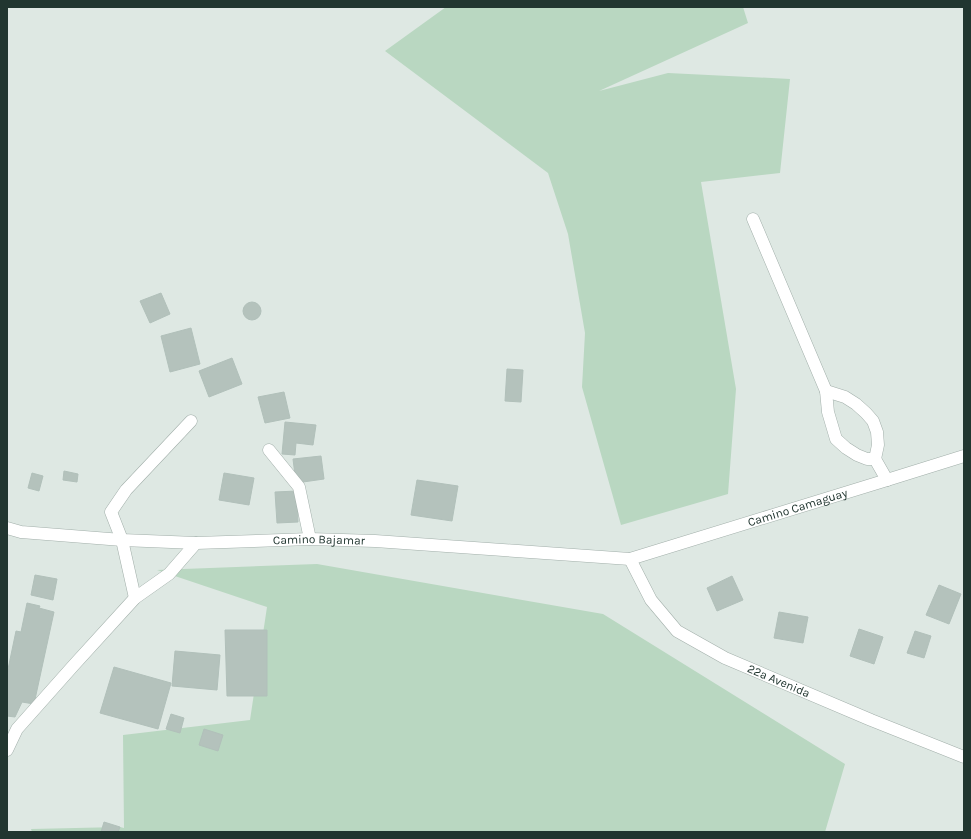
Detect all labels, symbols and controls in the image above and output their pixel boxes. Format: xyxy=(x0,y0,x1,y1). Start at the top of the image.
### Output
street label: Camino Camaguay xyxy=(746,485,850,529)
street label: Camino Bajamar xyxy=(273,532,366,548)
street label: 22a Avenida xyxy=(745,661,812,700)

